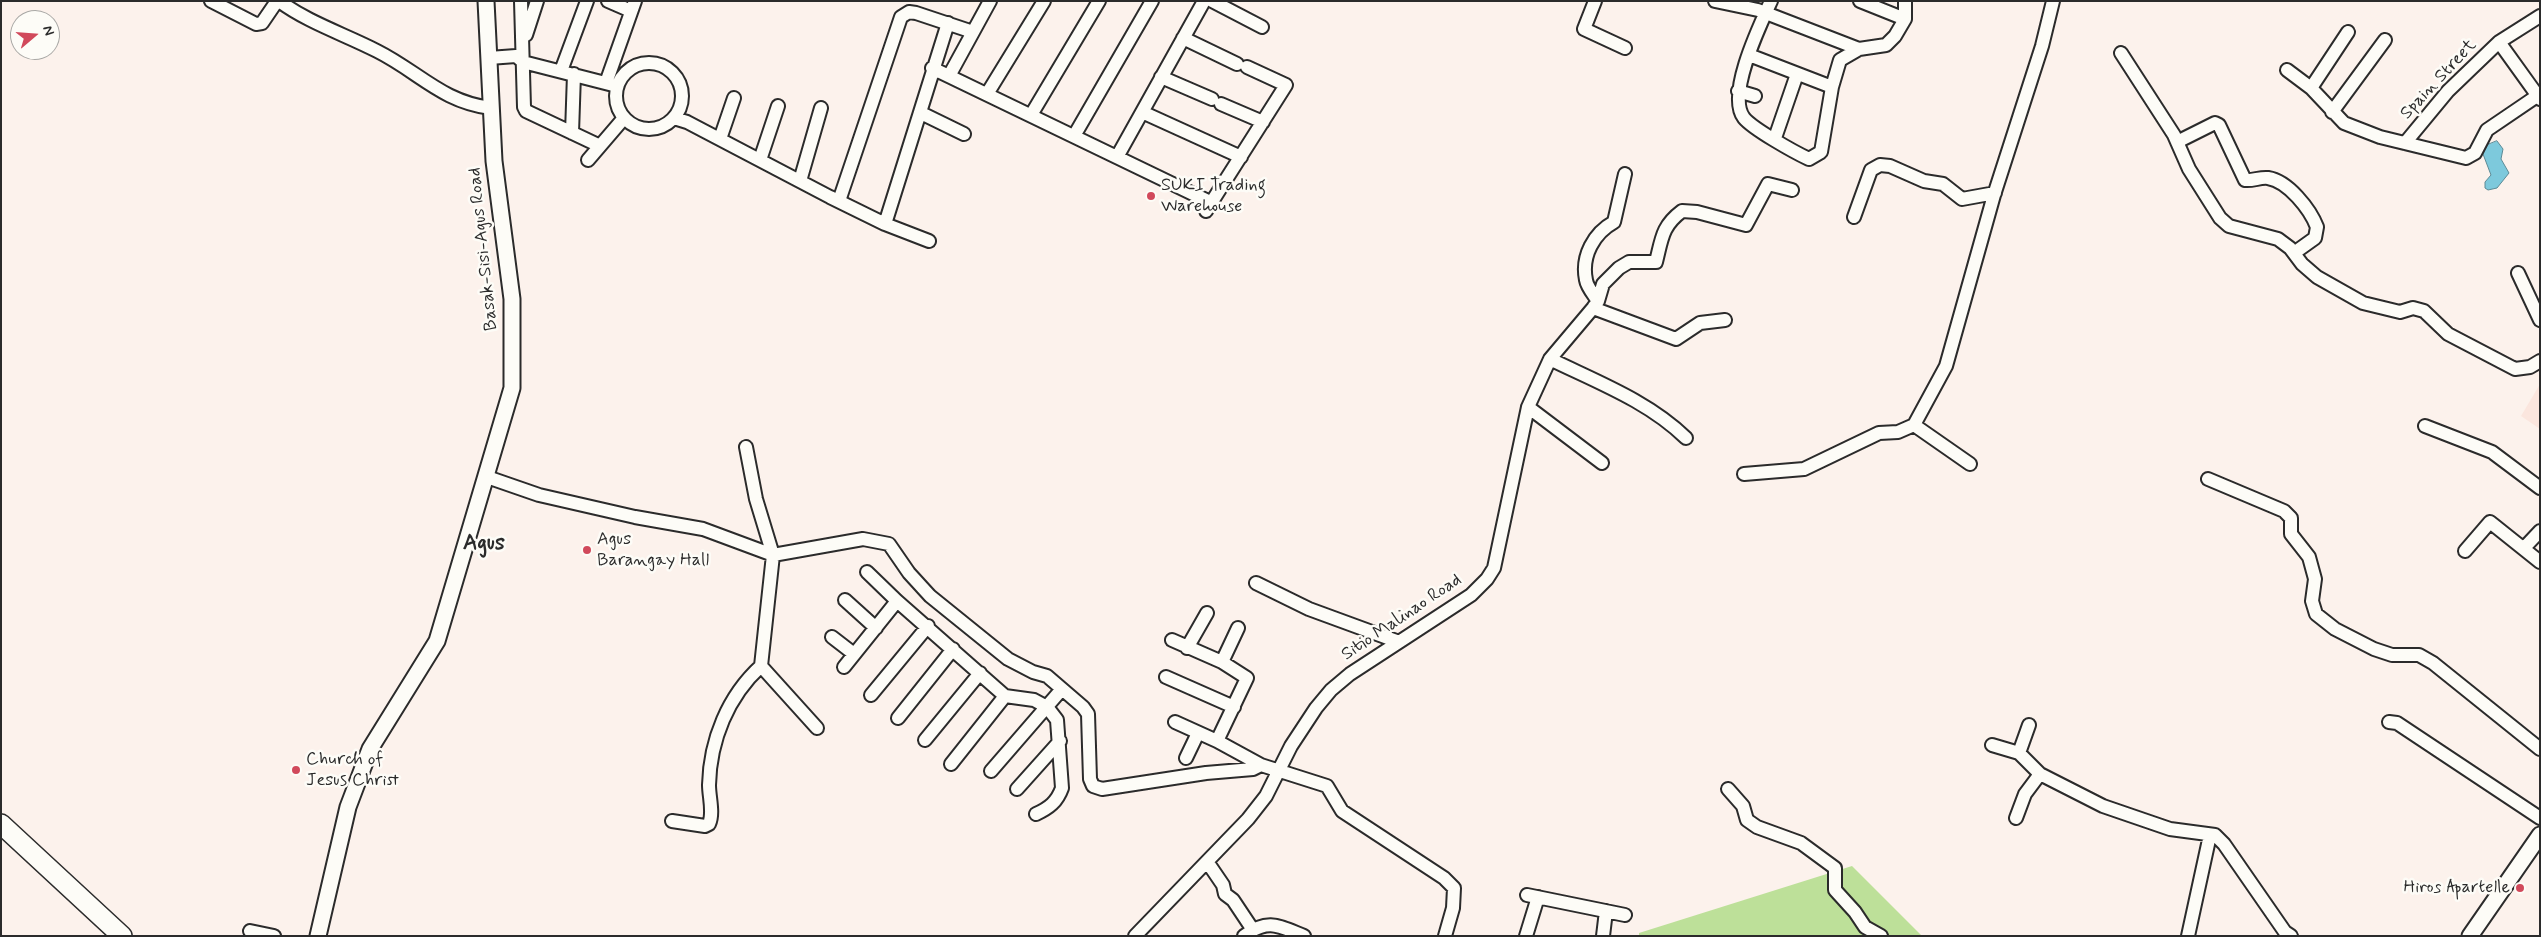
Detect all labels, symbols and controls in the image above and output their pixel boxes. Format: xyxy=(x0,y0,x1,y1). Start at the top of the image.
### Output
north arrow xyxy=(10,10,60,60)
text: N xyxy=(38,23,58,38)
street label: Spain Street xyxy=(2396,35,2482,125)
street label: Basak-Sisi-Agus Road xyxy=(465,166,503,332)
place label: SUKI Trading Warehouse xyxy=(1161,175,1266,218)
marker: SUKI Trading Warehouse xyxy=(1145,190,1157,202)
place label: Agus Barangay Hall xyxy=(597,529,709,572)
district label: Agus xyxy=(463,531,505,557)
marker: Agus Barangay Hall xyxy=(581,544,593,556)
street label: Sitio Malinao Road xyxy=(1338,570,1466,666)
place label: Church of Jesus Christ xyxy=(306,749,399,792)
marker: Church of Jesus Christ xyxy=(290,764,302,776)
place label: Hiros Apartelle xyxy=(2403,877,2510,899)
marker: Hiros Apartelle xyxy=(2514,882,2526,894)

